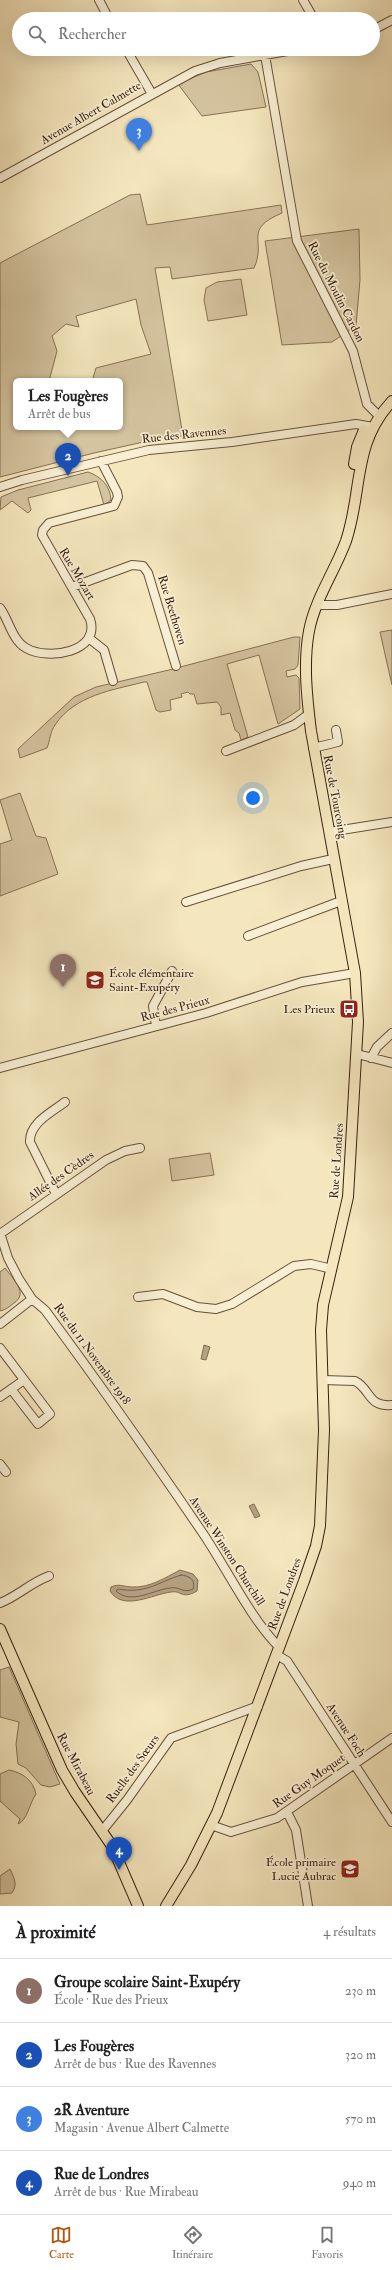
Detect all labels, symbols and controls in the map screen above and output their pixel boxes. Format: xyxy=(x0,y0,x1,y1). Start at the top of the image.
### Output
search box xyxy=(12,12,380,56)
icon: search xyxy=(26,23,48,45)
text: Rechercher xyxy=(58,25,126,44)
street label: Avenue Albert Calmette xyxy=(37,78,144,148)
pin: 3 xyxy=(126,118,152,151)
street label: Rue du Moulin Cardon xyxy=(304,239,368,345)
popup xyxy=(13,378,123,430)
text: Les Fougères xyxy=(28,387,108,406)
text: Arrêt de bus xyxy=(28,406,90,422)
street label: Rue des Ravennes xyxy=(141,423,227,447)
pin: 2 xyxy=(55,443,81,476)
street label: Rue Mozart xyxy=(56,545,99,603)
street label: Rue Beethoven xyxy=(154,573,190,647)
street label: Rue de Tourcoing xyxy=(320,754,351,841)
your location xyxy=(243,788,263,808)
pin: 1 xyxy=(50,954,76,987)
place label: École élémentaire Saint-Exupéry xyxy=(109,966,194,995)
school or university icon: École élémentaire Saint-Exupéry xyxy=(84,969,106,991)
street label: Rue des Prieux xyxy=(139,992,212,1025)
bus stop icon: Les Prieux xyxy=(338,998,360,1020)
place label: Les Prieux xyxy=(284,1002,336,1017)
street label: Rue de Londres xyxy=(327,1123,347,1199)
street label: Allée des Cèdres xyxy=(24,1148,97,1205)
street label: Rue du 11 Novembre 1918 xyxy=(50,1300,134,1408)
street label: Avenue Winston Churchill xyxy=(185,1493,268,1609)
street label: Rue de Londres xyxy=(265,1556,305,1632)
street label: Avenue Foch xyxy=(322,1699,369,1760)
street label: Rue Mirabeau xyxy=(53,1730,99,1798)
street label: Ruelle des Sœurs xyxy=(103,1732,163,1806)
street label: Rue Guy Moquet xyxy=(270,1750,348,1811)
pin: 4 xyxy=(106,1837,132,1870)
place label: École primaire Lucie Aubrac xyxy=(266,1855,336,1884)
school or university icon: École primaire Lucie Aubrac xyxy=(339,1858,361,1880)
text: À proximité xyxy=(16,1922,96,1943)
text: 4 résultats xyxy=(323,1924,376,1940)
text: Groupe scolaire Saint-Exupéry xyxy=(54,1973,240,1992)
text: 1 xyxy=(27,1983,31,1999)
text: 230 m xyxy=(345,1983,376,1999)
text: École · Rue des Prieux xyxy=(54,1992,168,2008)
text: Les Fougères xyxy=(54,2037,134,2056)
text: 2 xyxy=(26,2047,32,2063)
text: 320 m xyxy=(345,2047,376,2063)
text: Arrêt de bus · Rue des Ravennes xyxy=(54,2056,216,2072)
text: 2R Aventure xyxy=(54,2101,129,2120)
text: 3 xyxy=(27,2111,32,2127)
text: 570 m xyxy=(345,2111,376,2127)
text: Magasin · Avenue Albert Calmette xyxy=(54,2120,229,2136)
text: Rue de Londres xyxy=(54,2165,149,2184)
text: 4 xyxy=(25,2175,33,2191)
text: 940 m xyxy=(343,2175,376,2191)
text: Arrêt de bus · Rue Mirabeau xyxy=(54,2184,199,2200)
tab: Carte xyxy=(49,2224,74,2261)
tab: Itinéraire xyxy=(172,2224,213,2261)
tab: Favoris xyxy=(311,2224,343,2261)

